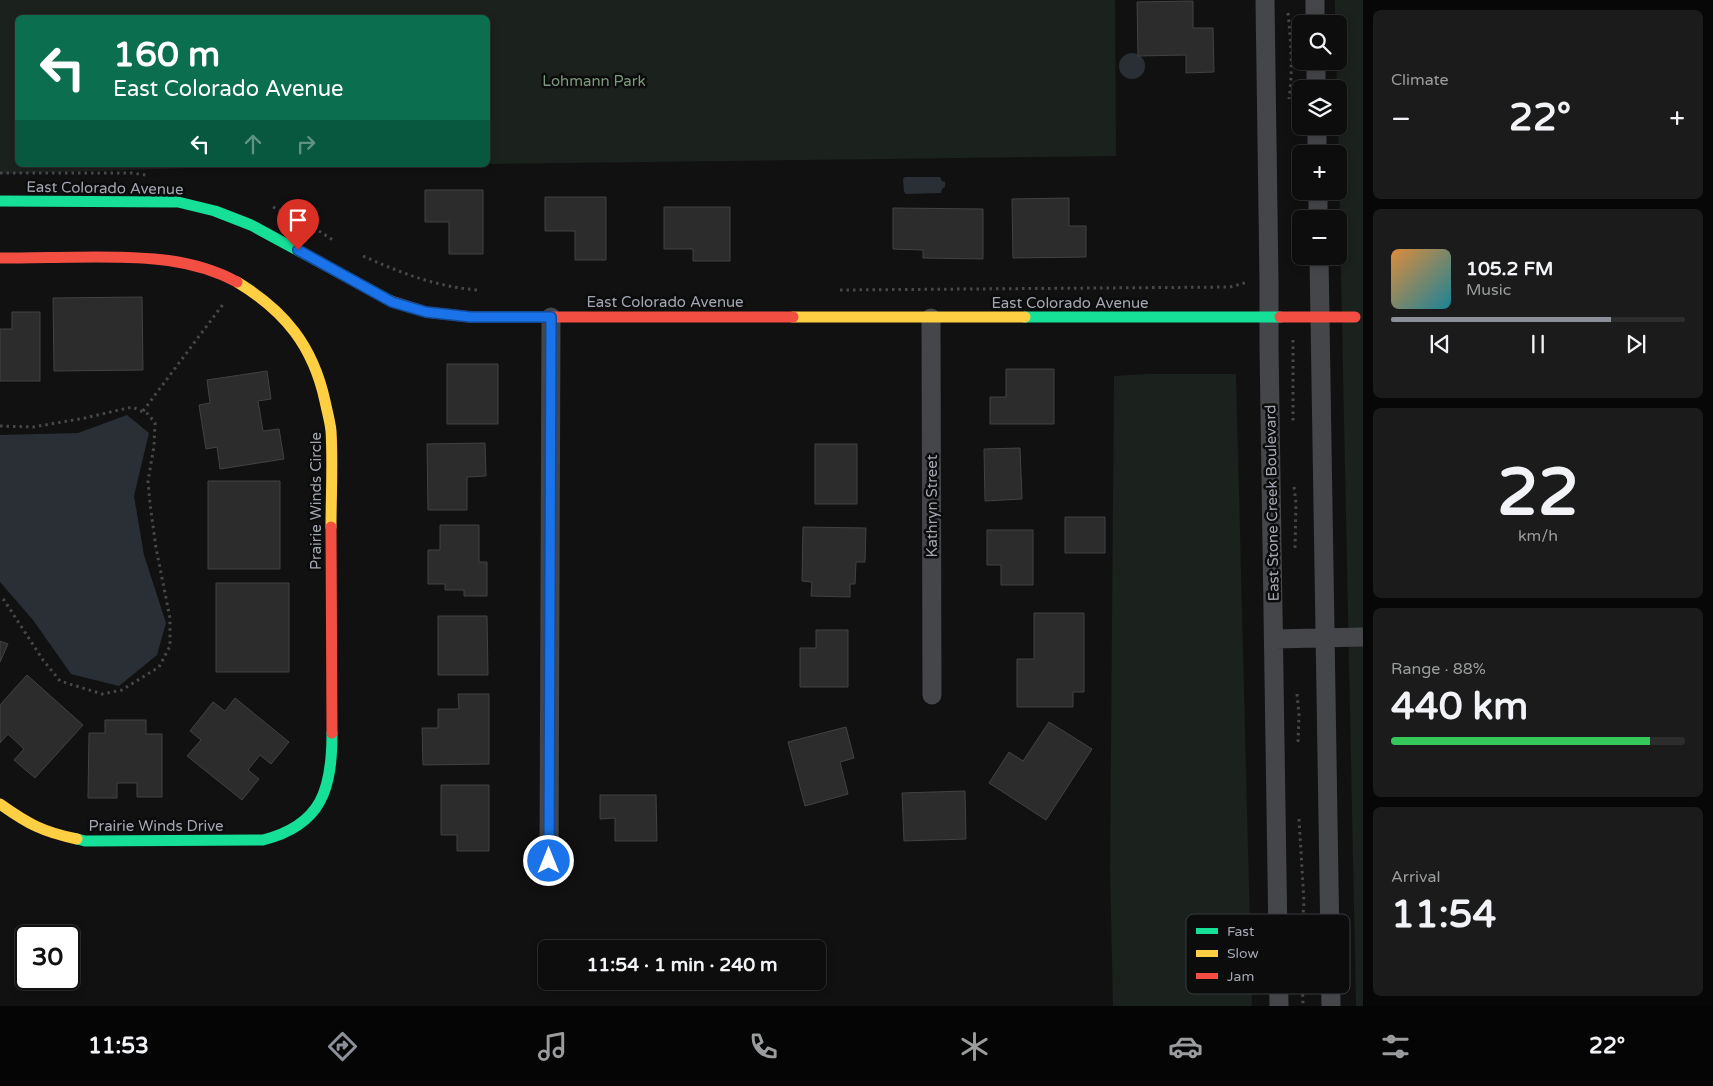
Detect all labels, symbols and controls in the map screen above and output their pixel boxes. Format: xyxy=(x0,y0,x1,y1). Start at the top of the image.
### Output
map controls xyxy=(1292,15,1347,265)
button: search xyxy=(1292,15,1347,70)
text: 160 m xyxy=(113,34,220,76)
icon: left xyxy=(30,35,95,100)
text: Climate xyxy=(1391,70,1449,90)
park label: Lohmann Park xyxy=(542,72,646,90)
text: East Colorado Avenue xyxy=(113,76,344,102)
button: layers xyxy=(1292,80,1347,135)
text: 22° xyxy=(1509,95,1571,141)
text: − xyxy=(1391,102,1411,136)
text: + xyxy=(1669,102,1685,136)
icon: left xyxy=(186,130,214,158)
icon: ahead xyxy=(239,130,267,158)
icon: right xyxy=(292,130,320,158)
button: + xyxy=(1292,145,1347,200)
street label: East Colorado Avenue xyxy=(26,178,184,198)
pin xyxy=(277,199,319,250)
icon: arrive xyxy=(284,206,312,234)
button: − xyxy=(1292,210,1347,265)
text: 105.2 FM xyxy=(1466,258,1553,280)
text: Music xyxy=(1466,280,1511,300)
street label: East Colorado Avenue xyxy=(586,293,744,311)
street label: East Colorado Avenue xyxy=(991,294,1149,312)
icon: previous xyxy=(1426,330,1454,358)
icon: pause xyxy=(1524,330,1552,358)
icon: next xyxy=(1622,330,1650,358)
street label: East Stone Creek Boulevard xyxy=(1261,404,1283,602)
street label: Prairie Winds Circle xyxy=(307,432,325,570)
street label: Kathryn Street xyxy=(923,454,941,557)
text: 22 xyxy=(1497,454,1579,533)
text: km/h xyxy=(1518,526,1558,546)
text: Range · 88% xyxy=(1391,659,1486,679)
text: 440 km xyxy=(1391,684,1528,730)
street label: Prairie Winds Drive xyxy=(88,817,224,835)
position arrow xyxy=(522,834,574,886)
text: Arrival xyxy=(1391,867,1440,887)
text: 11:54 xyxy=(1391,892,1496,938)
legend xyxy=(1186,914,1350,994)
text: Fast xyxy=(1227,923,1255,940)
speed limit sign: 30 xyxy=(15,925,80,990)
text: Slow xyxy=(1227,945,1259,962)
text: 11:54 · 1 min · 240 m xyxy=(586,954,778,976)
text: Jam xyxy=(1227,968,1254,985)
icon: directions xyxy=(325,1029,360,1064)
icon: music xyxy=(535,1029,570,1064)
icon: phone xyxy=(746,1029,781,1064)
icon: climate xyxy=(957,1029,992,1064)
icon: car xyxy=(1168,1029,1203,1064)
icon: filters xyxy=(1378,1029,1413,1064)
text: 11:53 xyxy=(88,1033,149,1059)
text: 22° xyxy=(1589,1033,1625,1059)

